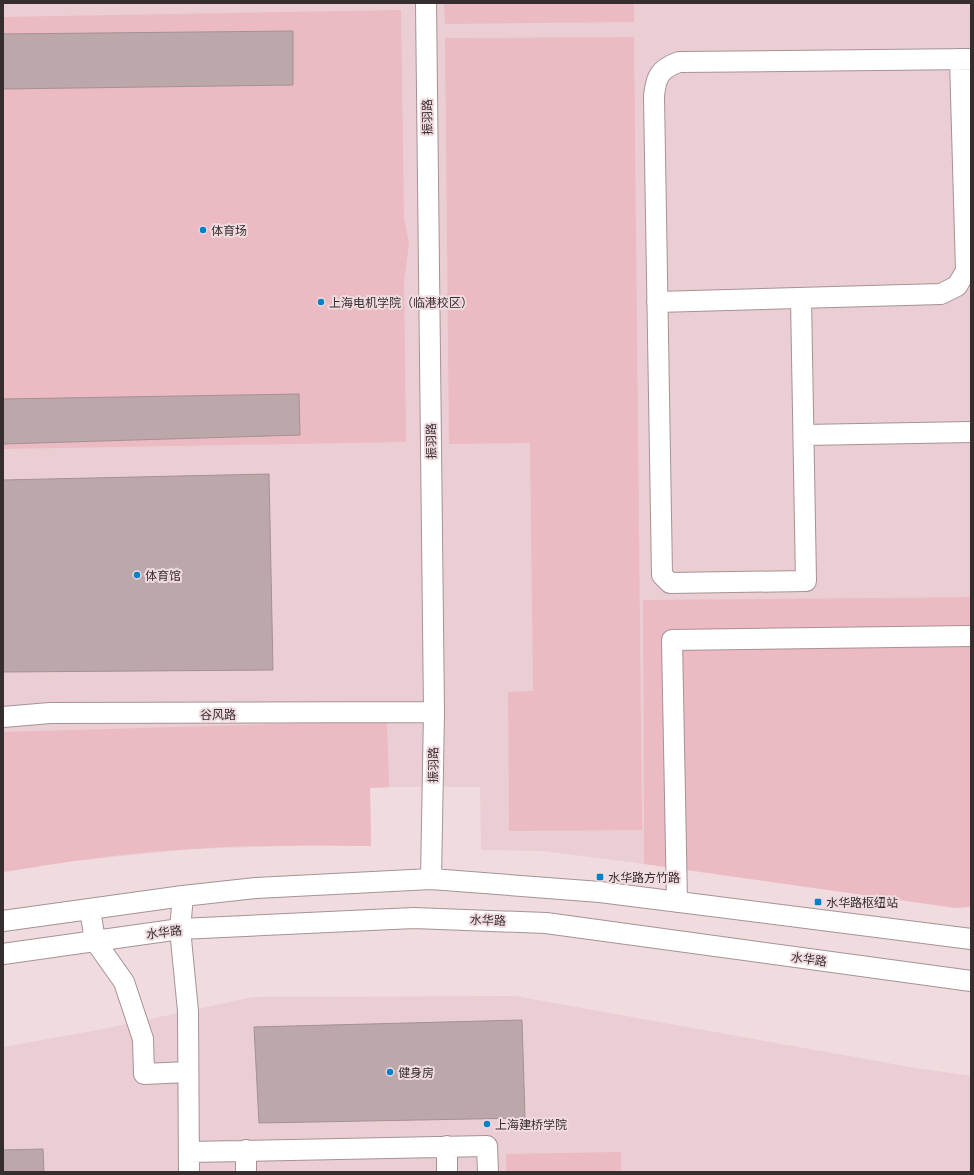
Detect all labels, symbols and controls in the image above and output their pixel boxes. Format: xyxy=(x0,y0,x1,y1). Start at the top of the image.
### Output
street label: 振羽路 xyxy=(419,99,435,135)
place label: 体育场 xyxy=(211,223,247,238)
marker: 体育场 xyxy=(198,225,208,235)
place label: 上海电机学院（临港校区） xyxy=(329,295,473,310)
marker: 上海电机学院（临港校区） xyxy=(316,297,326,307)
street label: 振羽路 xyxy=(423,423,439,459)
place label: 体育馆 xyxy=(145,568,181,583)
marker: 体育馆 xyxy=(132,570,142,580)
street label: 谷风路 xyxy=(200,707,236,722)
street label: 振羽路 xyxy=(425,747,441,783)
place label: 水华路方竹路 xyxy=(608,870,680,885)
marker: 水华路方竹路 xyxy=(595,872,605,882)
place label: 水华路枢纽站 xyxy=(826,895,898,910)
marker: 水华路枢纽站 xyxy=(813,897,823,907)
street label: 水华路 xyxy=(470,912,506,928)
street label: 水华路 xyxy=(145,922,183,942)
street label: 水华路 xyxy=(790,949,828,969)
place label: 健身房 xyxy=(398,1065,434,1080)
marker: 健身房 xyxy=(385,1067,395,1077)
place label: 上海建桥学院 xyxy=(495,1117,567,1132)
marker: 上海建桥学院 xyxy=(482,1119,492,1129)

